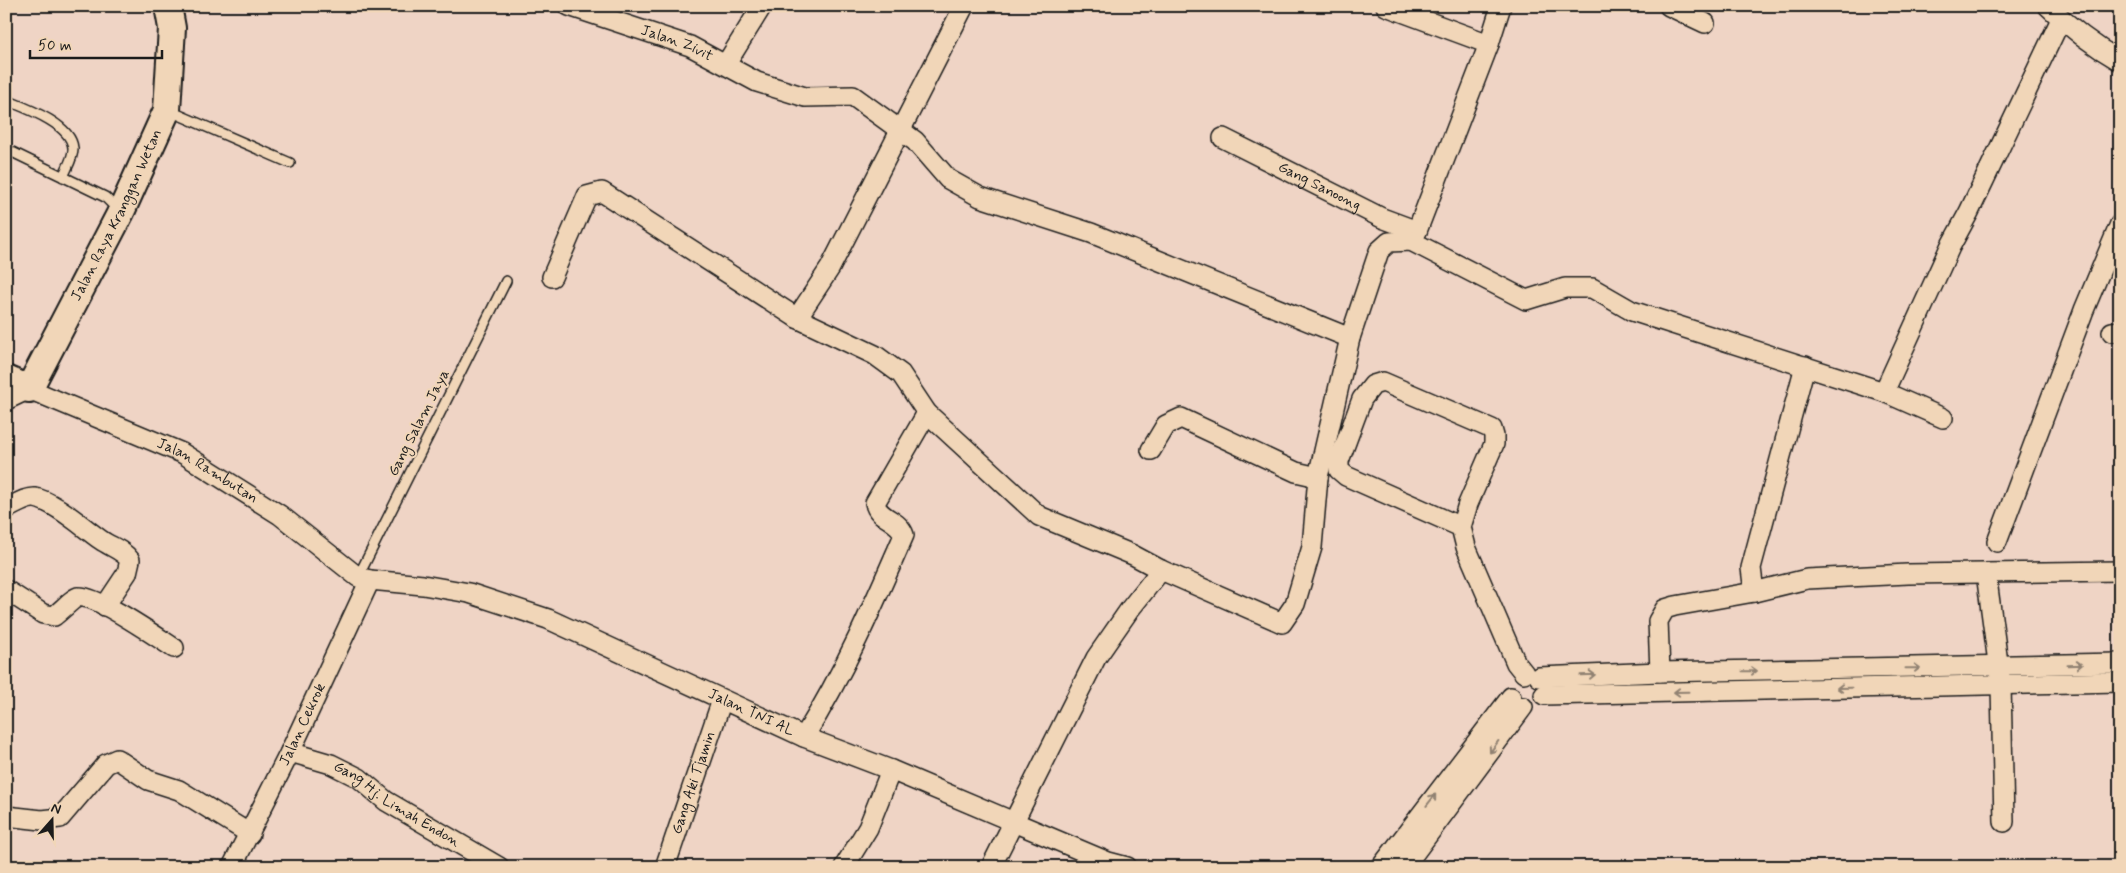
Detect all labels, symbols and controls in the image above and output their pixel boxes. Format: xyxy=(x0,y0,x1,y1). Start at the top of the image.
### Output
street label: Jalan Zivit xyxy=(638,20,716,66)
scale bar xyxy=(30,28,162,60)
text: 50 m xyxy=(38,36,72,56)
street label: Jalan Raya Kranggan Wetan xyxy=(66,126,167,304)
street label: Gang Sanoong xyxy=(1274,157,1364,216)
street label: Gang Salam Jaya xyxy=(383,366,456,480)
street label: Jalan Rambutan xyxy=(154,434,262,508)
one-way arrow xyxy=(2067,660,2083,669)
one-way arrow xyxy=(1904,663,1920,673)
one-way arrow xyxy=(1742,666,1758,675)
one-way arrow xyxy=(1579,670,1595,679)
street label: Jalan Cekrok xyxy=(275,680,331,769)
street label: Jalan TNI AL xyxy=(705,684,798,741)
one-way arrow xyxy=(1836,684,1852,693)
one-way arrow xyxy=(1673,687,1690,697)
street label: Gang Aki Tjamin xyxy=(667,729,721,837)
one-way arrow xyxy=(1489,740,1499,754)
street label: Gang Hj. Limah Endon xyxy=(330,757,464,852)
one-way arrow xyxy=(1426,794,1437,807)
north arrow xyxy=(28,796,78,846)
text: N xyxy=(49,799,64,819)

